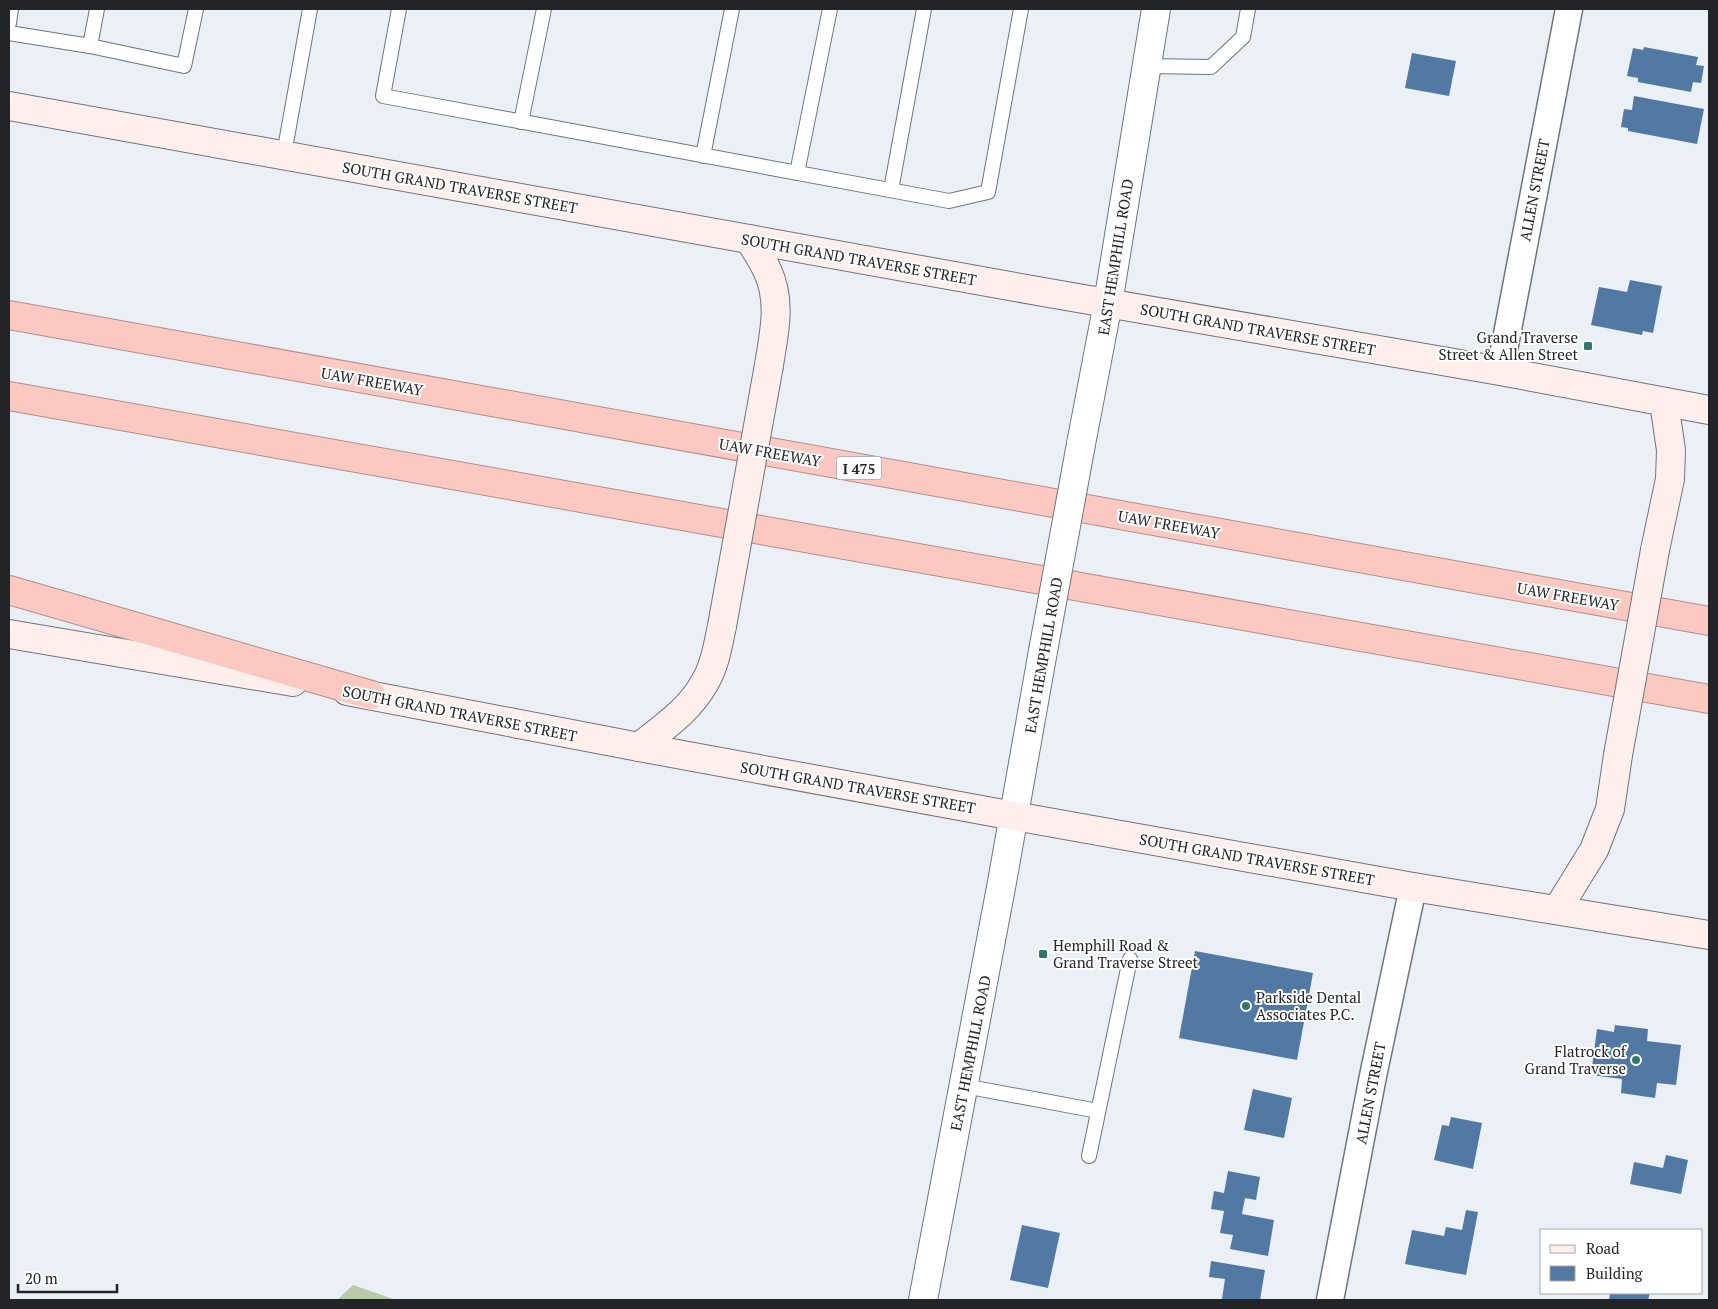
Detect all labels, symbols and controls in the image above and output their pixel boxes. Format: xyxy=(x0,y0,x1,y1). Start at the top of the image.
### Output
street label: ALLEN STREET xyxy=(1514,137,1554,243)
street label: SOUTH GRAND TRAVERSE STREET xyxy=(341,156,579,218)
street label: EAST HEMPHILL ROAD xyxy=(1093,177,1137,337)
street label: SOUTH GRAND TRAVERSE STREET xyxy=(740,228,978,290)
street label: SOUTH GRAND TRAVERSE STREET xyxy=(1139,298,1377,360)
place label: Grand Traverse Street & Allen Street xyxy=(1439,327,1578,364)
marker: Grand Traverse Street & Allen Street xyxy=(1582,340,1594,352)
street label: UAW FREEWAY xyxy=(320,362,425,400)
street label: UAW FREEWAY xyxy=(718,433,823,471)
road number: I 475 xyxy=(836,456,882,479)
street label: UAW FREEWAY xyxy=(1117,505,1222,543)
street label: EAST HEMPHILL ROAD xyxy=(1019,575,1067,735)
street label: UAW FREEWAY xyxy=(1516,577,1621,615)
street label: SOUTH GRAND TRAVERSE STREET xyxy=(341,680,579,746)
street label: SOUTH GRAND TRAVERSE STREET xyxy=(739,756,977,818)
street label: SOUTH GRAND TRAVERSE STREET xyxy=(1138,828,1376,890)
place label: Hemphill Road & Grand Traverse Street xyxy=(1053,935,1198,972)
marker: Hemphill Road & Grand Traverse Street xyxy=(1037,948,1049,960)
street label: EAST HEMPHILL ROAD xyxy=(945,973,995,1133)
place label: Parkside Dental Associates P.C. xyxy=(1256,987,1361,1024)
marker: Parkside Dental Associates P.C. xyxy=(1240,1000,1252,1012)
street label: ALLEN STREET xyxy=(1350,1040,1390,1146)
place label: Flatrock of Grand Traverse xyxy=(1525,1041,1627,1078)
marker: Flatrock of Grand Traverse xyxy=(1630,1054,1642,1066)
legend xyxy=(1540,1229,1703,1294)
text: Road xyxy=(1586,1238,1619,1258)
scale bar xyxy=(18,1262,116,1294)
text: Building xyxy=(1586,1263,1644,1283)
text: 20 m xyxy=(25,1268,58,1288)

